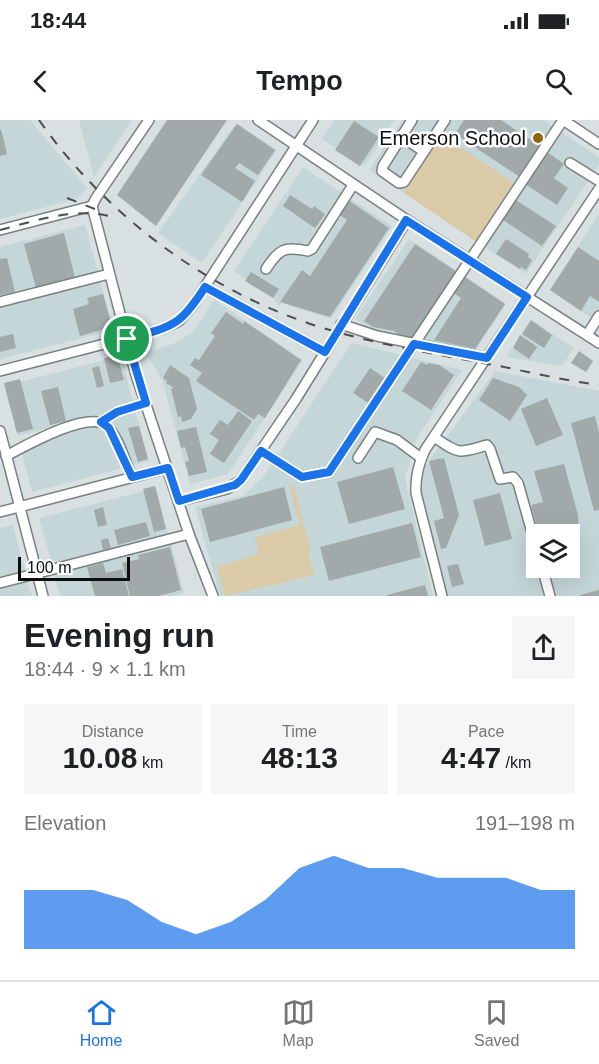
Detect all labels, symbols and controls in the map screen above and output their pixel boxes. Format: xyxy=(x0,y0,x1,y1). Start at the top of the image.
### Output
text: 18:44 xyxy=(30,8,86,33)
icon: back xyxy=(24,65,57,98)
icon: search xyxy=(542,65,575,98)
text: Tempo xyxy=(256,66,343,96)
place label: Emerson School xyxy=(379,127,526,149)
marker: Emerson School xyxy=(531,131,545,145)
pin xyxy=(101,313,152,364)
icon: arrive xyxy=(110,322,143,355)
map controls xyxy=(526,524,580,578)
button: layers xyxy=(526,524,580,578)
scale bar xyxy=(18,554,130,582)
text: 100 m xyxy=(27,559,71,576)
button: share xyxy=(512,616,575,679)
text: Evening run xyxy=(24,617,215,654)
text: 18:44 · 9 × 1.1 km xyxy=(24,658,186,680)
text: Distance xyxy=(82,723,144,740)
text: Time xyxy=(282,723,317,740)
text: Pace xyxy=(468,723,504,740)
text: 10.08 xyxy=(62,741,137,774)
text: 48:13 xyxy=(261,741,338,774)
text: 4:47 xyxy=(441,741,501,774)
text: km xyxy=(137,754,163,771)
text: /km xyxy=(501,754,531,771)
text: Elevation xyxy=(24,812,106,834)
text: 191–198 m xyxy=(475,812,575,834)
tab: Home xyxy=(80,996,122,1050)
tab: Map xyxy=(282,996,315,1050)
tab: Saved xyxy=(474,996,519,1050)

